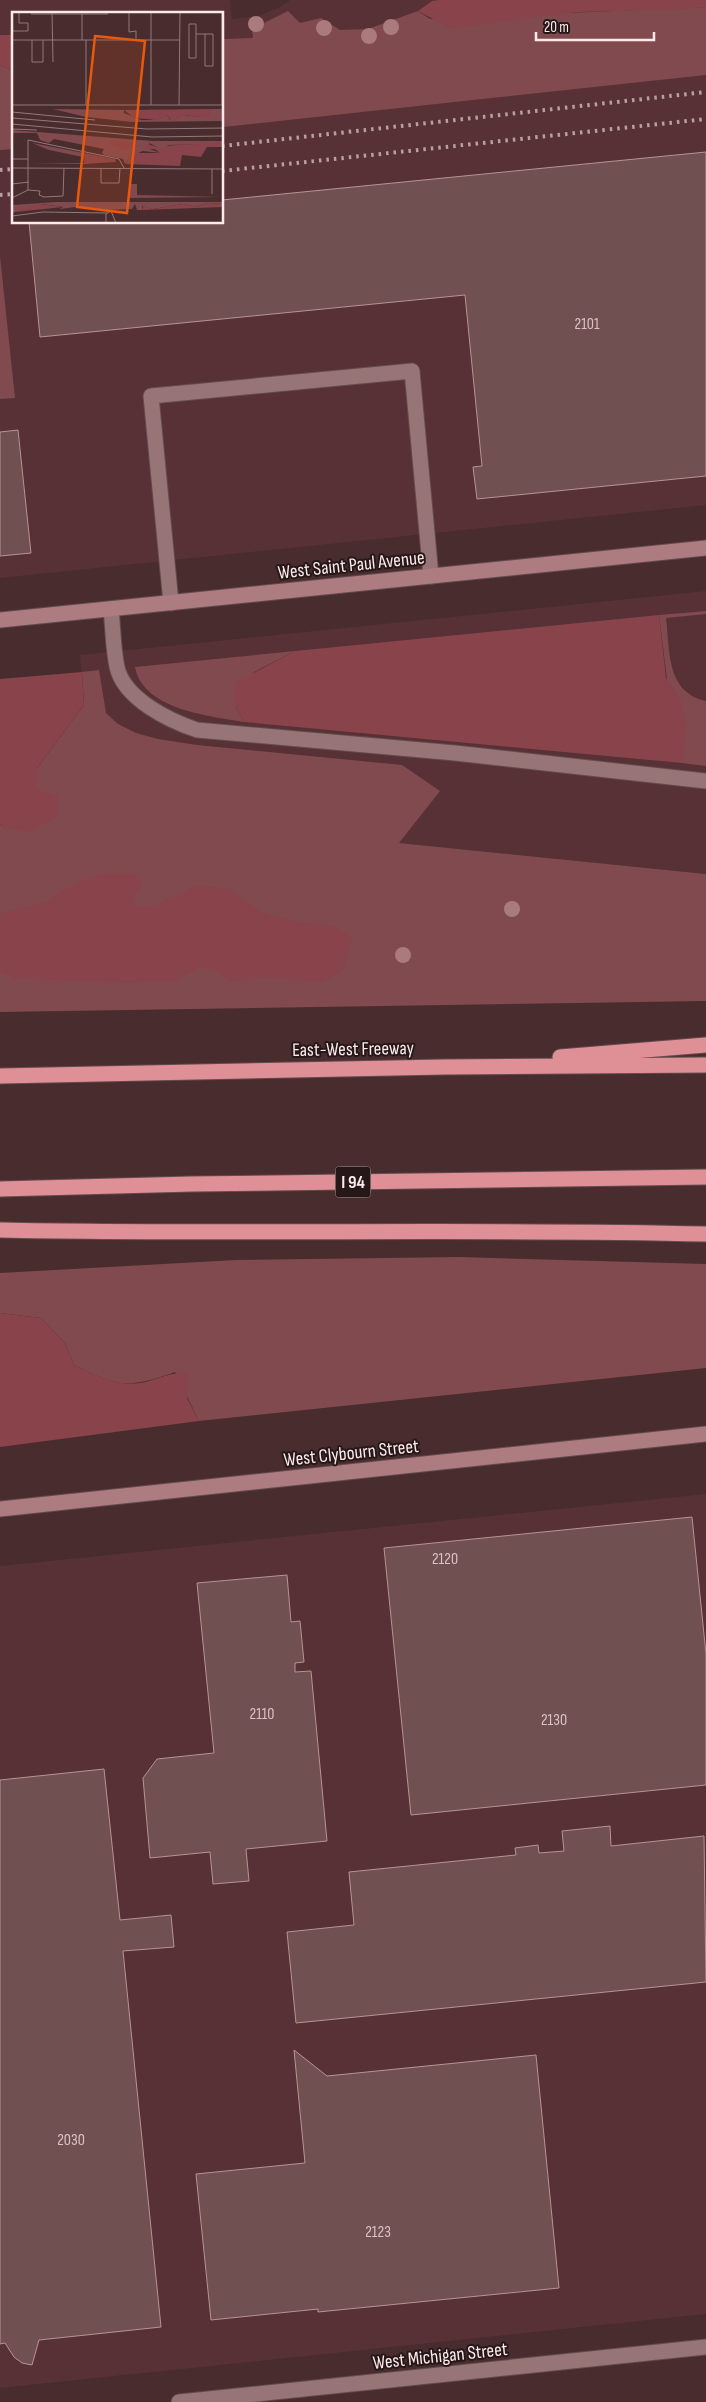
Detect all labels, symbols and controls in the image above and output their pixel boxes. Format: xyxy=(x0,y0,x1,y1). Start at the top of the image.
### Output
scale bar xyxy=(536,10,654,42)
inset map xyxy=(12,12,224,224)
text: 20 m xyxy=(544,18,569,37)
house number: 2101 xyxy=(575,315,600,334)
street label: West Saint Paul Avenue xyxy=(277,546,426,585)
street label: East-West Freeway xyxy=(292,1037,415,1062)
road number: I 94 xyxy=(336,1166,370,1198)
street label: West Clybourn Street xyxy=(282,1435,420,1472)
house number: 2120 xyxy=(432,1550,458,1569)
house number: 2110 xyxy=(250,1705,274,1724)
house number: 2130 xyxy=(541,1711,567,1730)
house number: 2030 xyxy=(57,2131,85,2150)
house number: 2123 xyxy=(365,2223,391,2242)
street label: West Michigan Street xyxy=(372,2338,509,2375)

